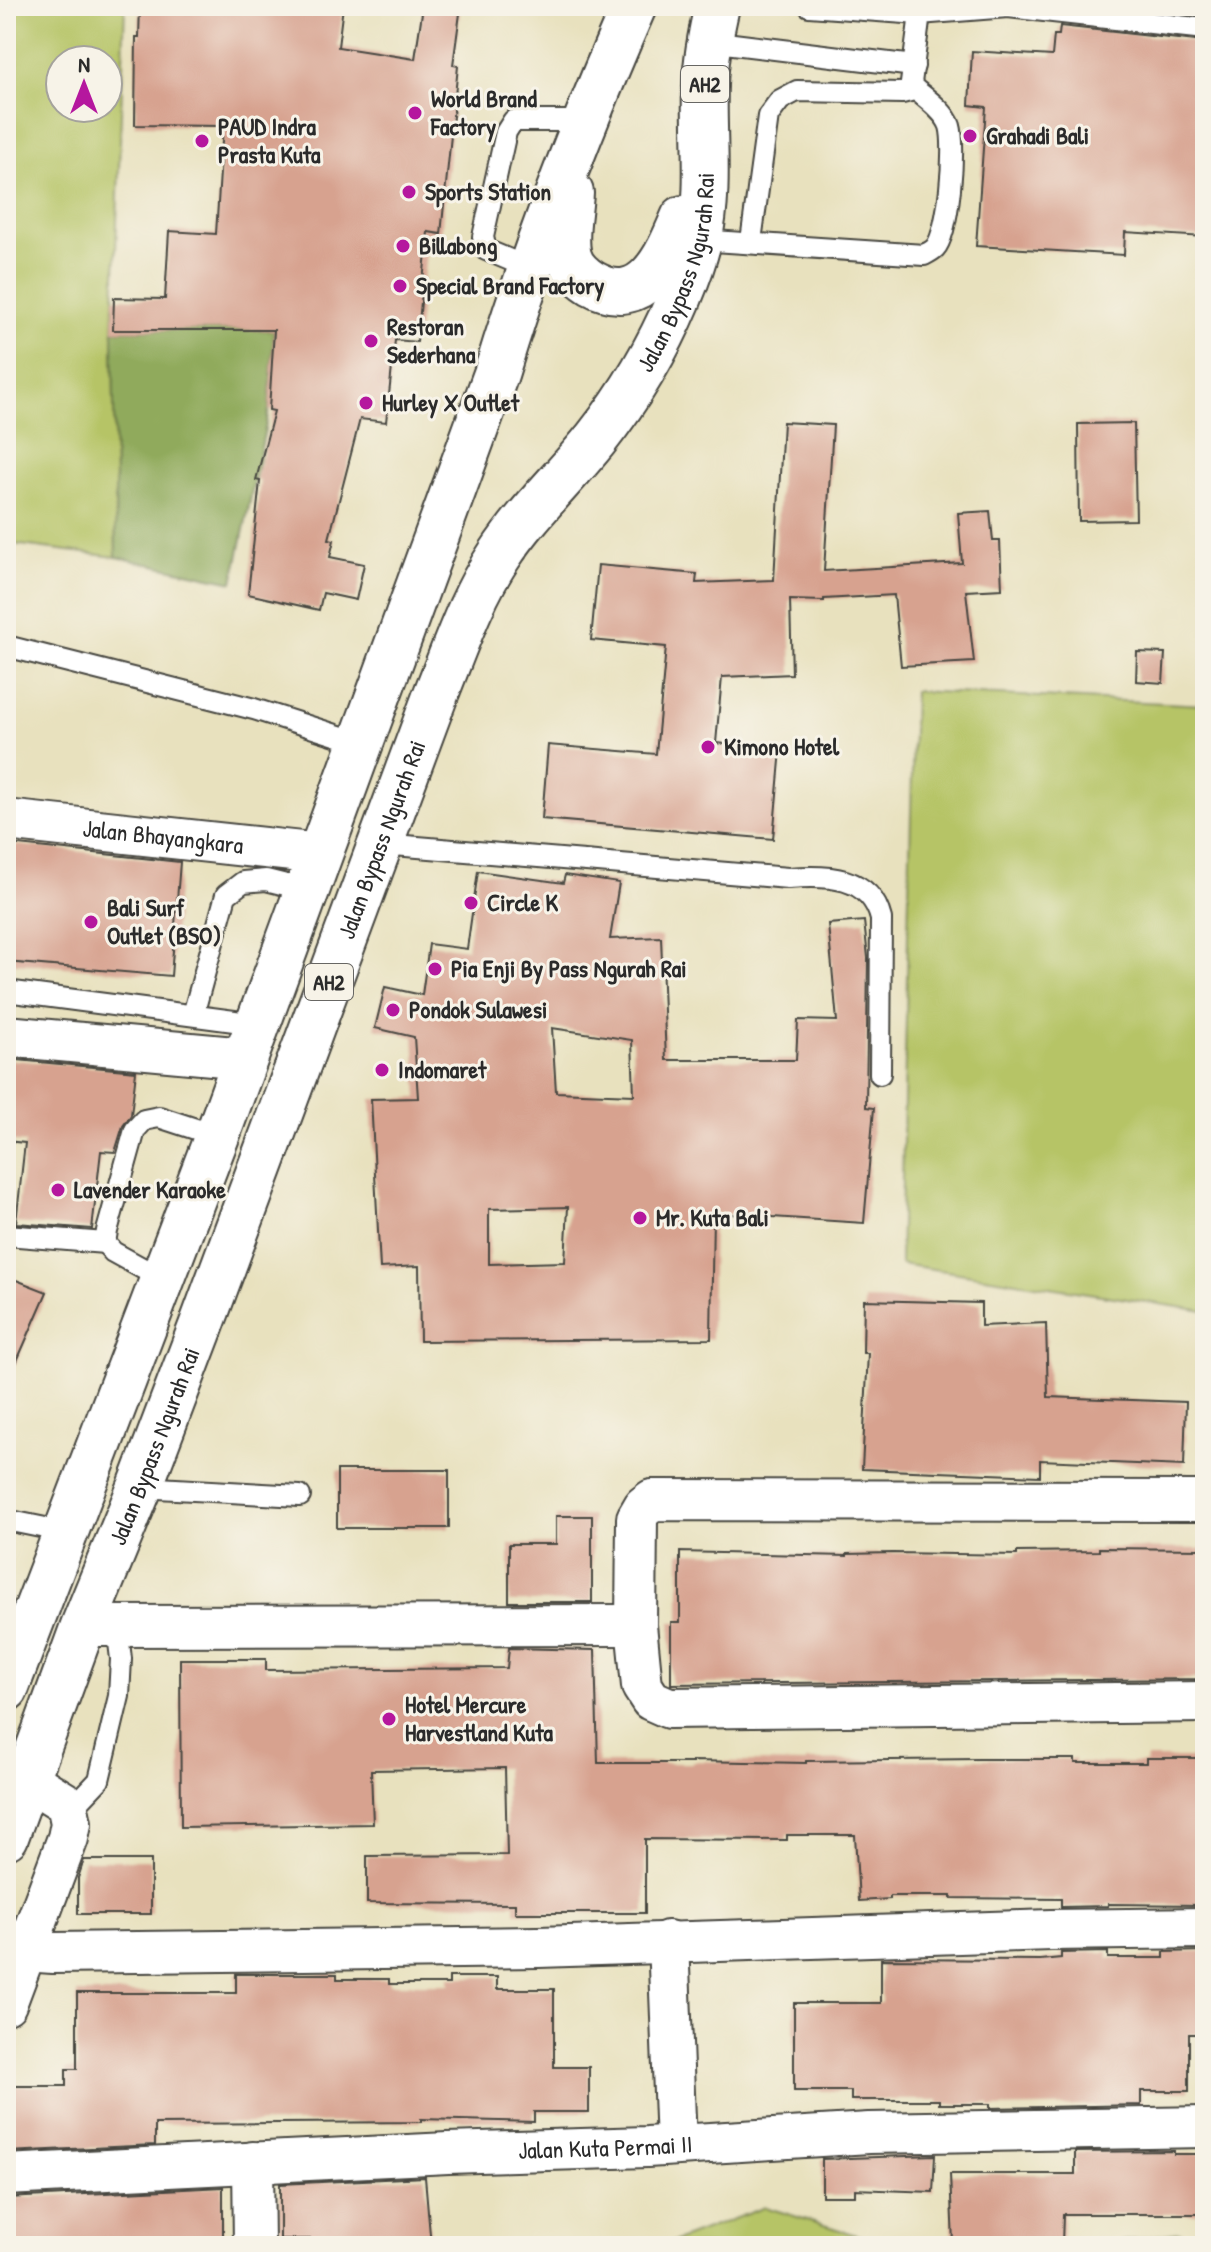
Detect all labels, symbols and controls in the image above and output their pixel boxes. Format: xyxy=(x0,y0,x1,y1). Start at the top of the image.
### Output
north arrow xyxy=(44,44,124,124)
text: N xyxy=(78,49,90,79)
road number: AH2 xyxy=(681,66,729,102)
place label: World Brand Factory xyxy=(430,82,538,143)
marker: World Brand Factory xyxy=(406,104,424,122)
place label: PAUD Indra Prasta Kuta xyxy=(218,110,321,170)
place label: Grahadi Bali xyxy=(986,119,1089,151)
marker: Grahadi Bali xyxy=(961,127,979,145)
marker: PAUD Indra Prasta Kuta xyxy=(193,132,211,150)
street label: Jalan Bypass Ngurah Rai xyxy=(629,172,721,377)
place label: Sports Station xyxy=(425,175,551,208)
marker: Sports Station xyxy=(400,183,418,201)
place label: Billabong xyxy=(419,229,498,262)
marker: Billabong xyxy=(394,237,412,255)
place label: Special Brand Factory xyxy=(416,269,604,302)
marker: Special Brand Factory xyxy=(391,277,409,295)
place label: Restoran Sederhana xyxy=(387,310,476,370)
marker: Restoran Sederhana xyxy=(362,332,380,350)
place label: Hurley X Outlet xyxy=(382,386,520,419)
marker: Hurley X Outlet xyxy=(357,394,375,412)
place label: Kimono Hotel xyxy=(724,730,840,762)
street label: Jalan Bypass Ngurah Rai xyxy=(329,735,432,943)
marker: Kimono Hotel xyxy=(699,738,717,756)
street label: Jalan Bhayangkara xyxy=(81,811,245,861)
place label: Circle K xyxy=(487,886,559,918)
place label: Bali Surf Outlet (BSO) xyxy=(107,891,221,951)
marker: Circle K xyxy=(462,894,480,912)
marker: Bali Surf Outlet (BSO) xyxy=(82,913,100,931)
place label: Pia Enji By Pass Ngurah Rai xyxy=(451,952,687,985)
marker: Pia Enji By Pass Ngurah Rai xyxy=(426,960,444,978)
road number: AH2 xyxy=(305,964,353,1000)
place label: Pondok Sulawesi xyxy=(409,993,547,1025)
marker: Pondok Sulawesi xyxy=(384,1001,402,1019)
place label: Indomaret xyxy=(398,1053,487,1085)
marker: Indomaret xyxy=(373,1061,391,1079)
place label: Lavender Karaoke xyxy=(74,1173,226,1205)
marker: Lavender Karaoke xyxy=(49,1181,67,1199)
place label: Mr. Kuta Bali xyxy=(656,1201,769,1233)
marker: Mr. Kuta Bali xyxy=(631,1209,649,1227)
street label: Jalan Bypass Ngurah Rai xyxy=(101,1343,207,1550)
place label: Hotel Mercure Harvestland Kuta xyxy=(405,1688,553,1748)
marker: Hotel Mercure Harvestland Kuta xyxy=(380,1710,398,1728)
street label: Jalan Kuta Permai II xyxy=(518,2127,693,2166)

